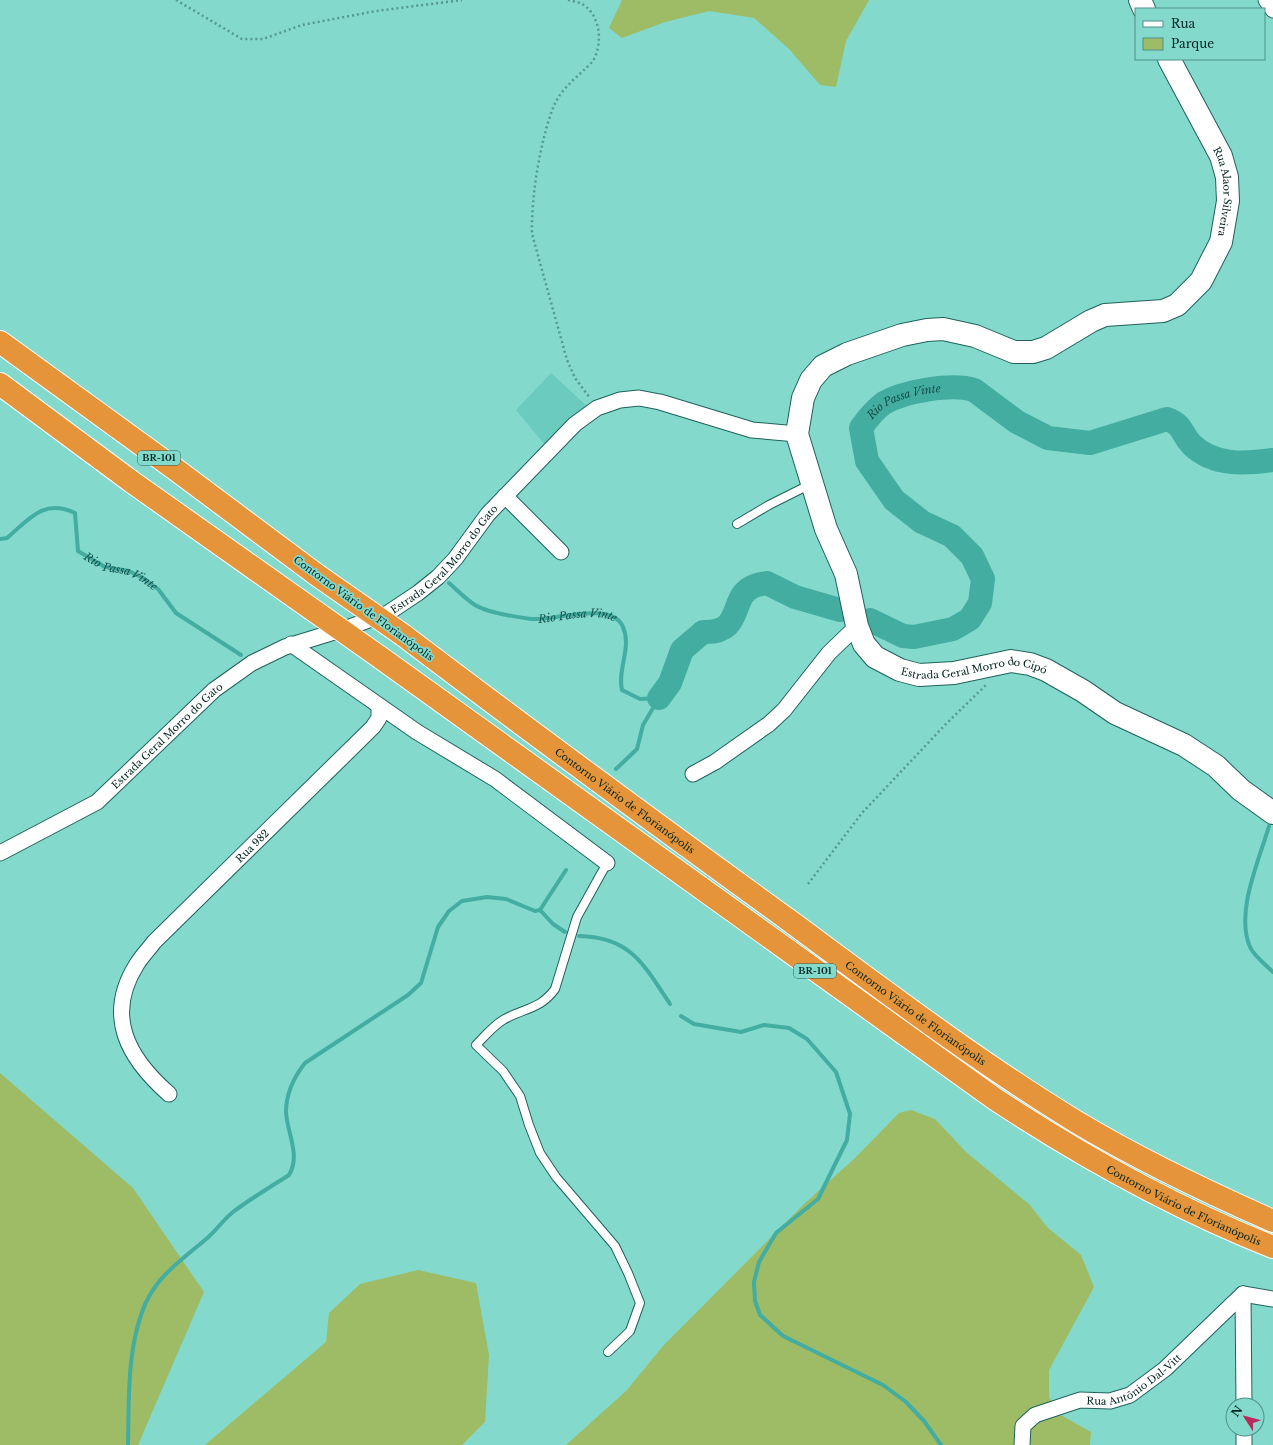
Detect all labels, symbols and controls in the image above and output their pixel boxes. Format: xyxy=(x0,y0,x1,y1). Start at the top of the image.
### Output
legend xyxy=(1135,8,1265,60)
text: Rua xyxy=(1171,16,1195,31)
text: Parque xyxy=(1171,36,1214,51)
street label: Rua Alaor Silveira xyxy=(1210,145,1234,238)
water label: Rio Passa Vinte xyxy=(863,381,941,423)
road number: BR-101 xyxy=(138,451,180,465)
street label: Estrada Geral Morro do Gato xyxy=(388,502,501,616)
water label: Rio Passa Vinte xyxy=(81,549,160,593)
street label: Contorno Viário de Florianópolis xyxy=(291,553,437,664)
water label: Rio Passa Vinte xyxy=(536,606,620,626)
street label: Estrada Geral Morro do Cipó xyxy=(899,654,1049,682)
street label: Estrada Geral Morro do Gato xyxy=(109,680,226,792)
street label: Contorno Viário de Florianópolis xyxy=(552,745,698,857)
street label: Rua 982 xyxy=(233,827,272,865)
street label: Contorno Viário de Florianópolis xyxy=(843,958,989,1069)
road number: BR-101 xyxy=(794,964,836,978)
street label: Contorno Viário de Florianópolis xyxy=(1104,1162,1263,1249)
street label: Rua Antônio Dal-Vitt xyxy=(1086,1351,1184,1408)
north arrow xyxy=(1225,1397,1265,1437)
text: N xyxy=(1228,1402,1246,1419)

